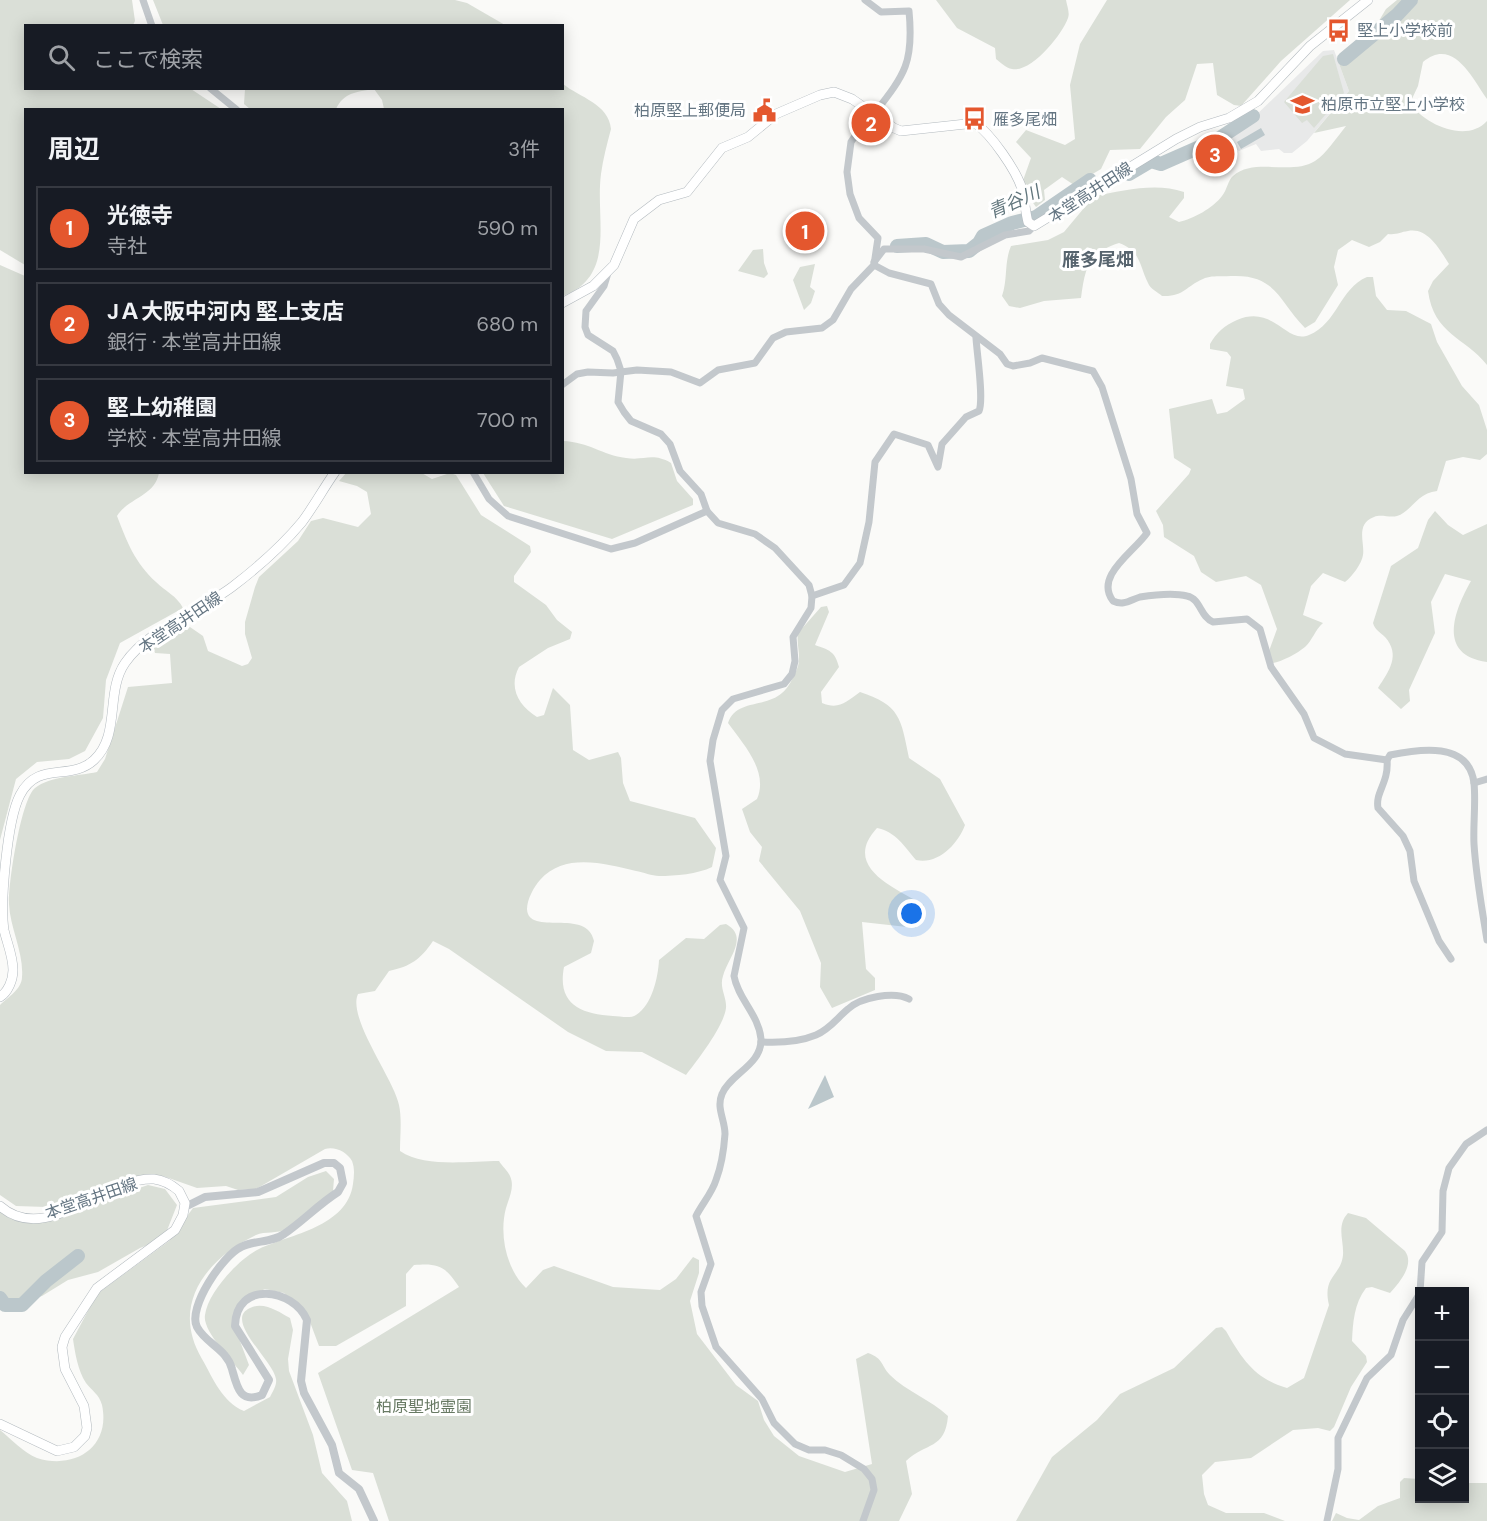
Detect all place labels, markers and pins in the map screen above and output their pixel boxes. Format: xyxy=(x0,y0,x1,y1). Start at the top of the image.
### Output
bus stop icon: 堅上小学校前 xyxy=(1326,17,1352,43)
place label: 堅上小学校前 xyxy=(1357,20,1453,41)
school or university icon: 柏原市立堅上小学校 xyxy=(1290,91,1316,117)
place label: 柏原市立堅上小学校 xyxy=(1321,94,1465,115)
public building icon: 柏原堅上郵便局 xyxy=(751,97,777,123)
place label: 柏原堅上郵便局 xyxy=(634,100,746,121)
pin: 2 xyxy=(852,100,890,146)
bus stop icon: 雁多尾畑 xyxy=(962,106,988,132)
place label: 雁多尾畑 xyxy=(993,109,1057,130)
pin: 3 xyxy=(1196,132,1234,176)
pin: 1 xyxy=(786,208,824,254)

